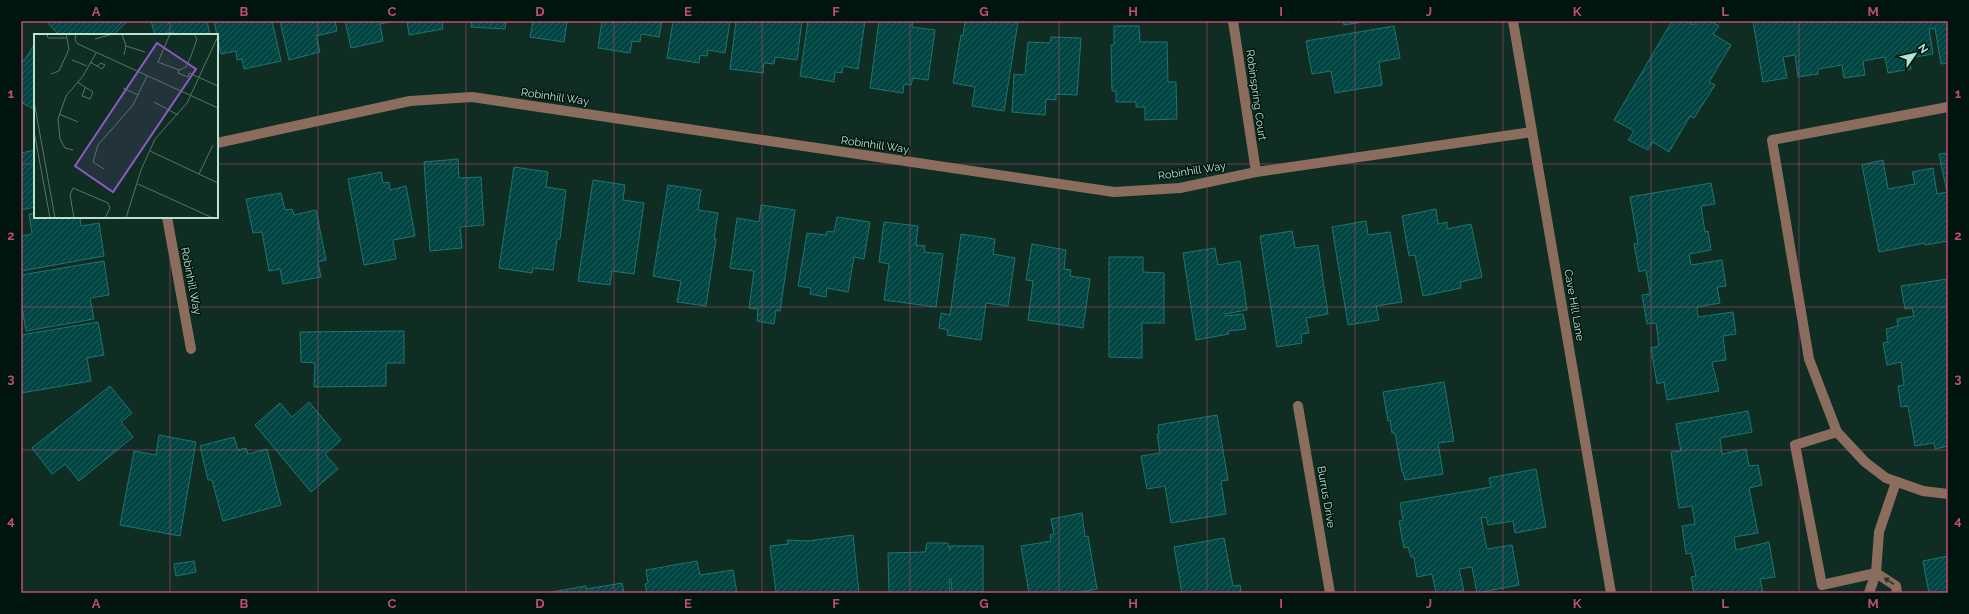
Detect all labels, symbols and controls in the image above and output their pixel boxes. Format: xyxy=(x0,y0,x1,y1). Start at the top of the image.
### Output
text: A xyxy=(92,4,101,19)
text: B xyxy=(240,4,249,19)
text: C xyxy=(388,4,397,19)
text: D xyxy=(535,4,545,19)
text: E xyxy=(684,4,692,19)
text: F xyxy=(832,4,840,19)
text: G xyxy=(979,4,989,19)
text: H xyxy=(1128,4,1138,19)
text: I xyxy=(1279,4,1283,19)
text: J xyxy=(1426,4,1432,19)
text: K xyxy=(1573,4,1582,19)
text: L xyxy=(1721,4,1729,19)
text: M xyxy=(1867,4,1879,19)
inset map xyxy=(34,34,218,218)
north arrow xyxy=(1895,34,1935,74)
text: N xyxy=(1915,42,1931,56)
street label: Robinspring Court xyxy=(1243,49,1269,142)
text: 1 xyxy=(8,86,15,101)
street label: Robinhill Way xyxy=(520,86,590,108)
text: 1 xyxy=(1955,86,1962,101)
street label: Robinhill Way xyxy=(840,134,910,156)
street label: Robinhill Way xyxy=(1157,159,1227,183)
text: 2 xyxy=(7,228,15,243)
text: 2 xyxy=(1954,228,1962,243)
street label: Robinhill Way xyxy=(178,246,204,316)
street label: Cave Hill Lane xyxy=(1561,268,1587,342)
text: 3 xyxy=(7,371,15,386)
text: 3 xyxy=(1954,371,1962,386)
street label: Burrus Drive xyxy=(1314,465,1338,529)
text: 4 xyxy=(7,513,15,528)
text: 4 xyxy=(1954,513,1962,528)
one-way arrow xyxy=(1883,578,1895,585)
text: A xyxy=(92,596,101,611)
text: B xyxy=(240,596,249,611)
text: C xyxy=(388,596,397,611)
text: D xyxy=(535,596,545,611)
text: E xyxy=(684,596,692,611)
text: F xyxy=(832,596,840,611)
text: G xyxy=(979,596,989,611)
text: H xyxy=(1128,596,1138,611)
text: I xyxy=(1279,596,1283,611)
text: J xyxy=(1426,596,1432,611)
text: K xyxy=(1573,596,1582,611)
text: L xyxy=(1721,596,1729,611)
text: M xyxy=(1867,596,1879,611)

